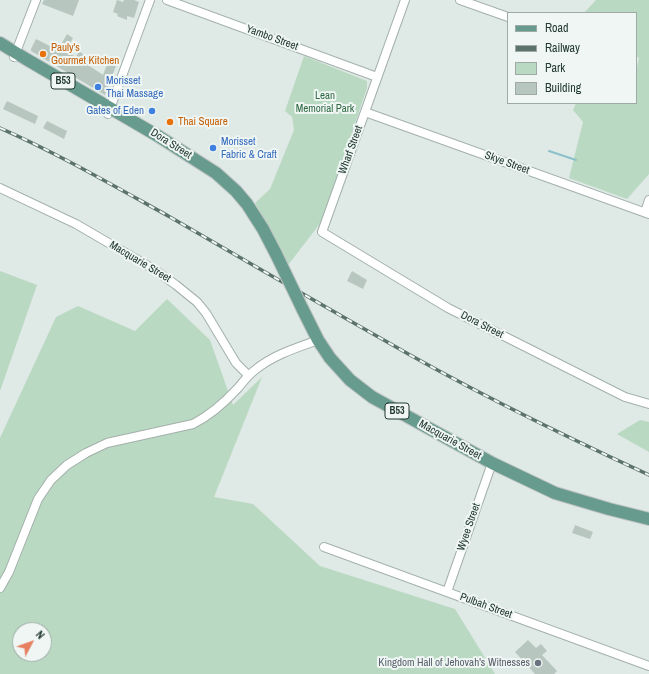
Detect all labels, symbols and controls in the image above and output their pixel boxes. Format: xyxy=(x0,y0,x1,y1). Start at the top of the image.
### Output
legend xyxy=(507,12,637,104)
text: Road xyxy=(545,20,569,36)
street label: Yambo Street xyxy=(244,22,300,54)
text: Railway xyxy=(545,40,580,56)
place label: Pauly's Gourmet Kitchen xyxy=(51,41,119,67)
marker: Pauly's Gourmet Kitchen xyxy=(38,49,48,59)
text: Park xyxy=(545,60,565,76)
road number: B53 xyxy=(51,73,75,89)
place label: Morisset Thai Massage xyxy=(106,74,163,100)
text: Building xyxy=(545,80,581,96)
marker: Morisset Thai Massage xyxy=(93,82,103,92)
park label: Lean Memorial Park xyxy=(296,89,354,115)
place label: Gates of Eden xyxy=(86,104,144,118)
marker: Gates of Eden xyxy=(147,106,157,116)
place label: Thai Square xyxy=(178,115,228,129)
marker: Thai Square xyxy=(165,117,175,127)
street label: Wharf Street xyxy=(336,124,366,176)
street label: Dora Street xyxy=(148,126,194,162)
place label: Morisset Fabric & Craft xyxy=(221,135,277,161)
marker: Morisset Fabric & Craft xyxy=(208,143,218,153)
street label: Skye Street xyxy=(483,149,531,177)
street label: Macquarie Street xyxy=(107,239,173,285)
street label: Dora Street xyxy=(458,309,506,341)
road number: B53 xyxy=(385,403,409,419)
street label: Macquarie Street xyxy=(417,417,483,463)
street label: Wyee Street xyxy=(455,501,483,553)
street label: Pulbah Street xyxy=(458,590,514,622)
north arrow xyxy=(12,622,52,662)
text: N xyxy=(33,628,48,642)
place label: Kingdom Hall of Jehovah's Witnesses xyxy=(378,656,530,670)
marker: Kingdom Hall of Jehovah's Witnesses xyxy=(533,658,543,668)

